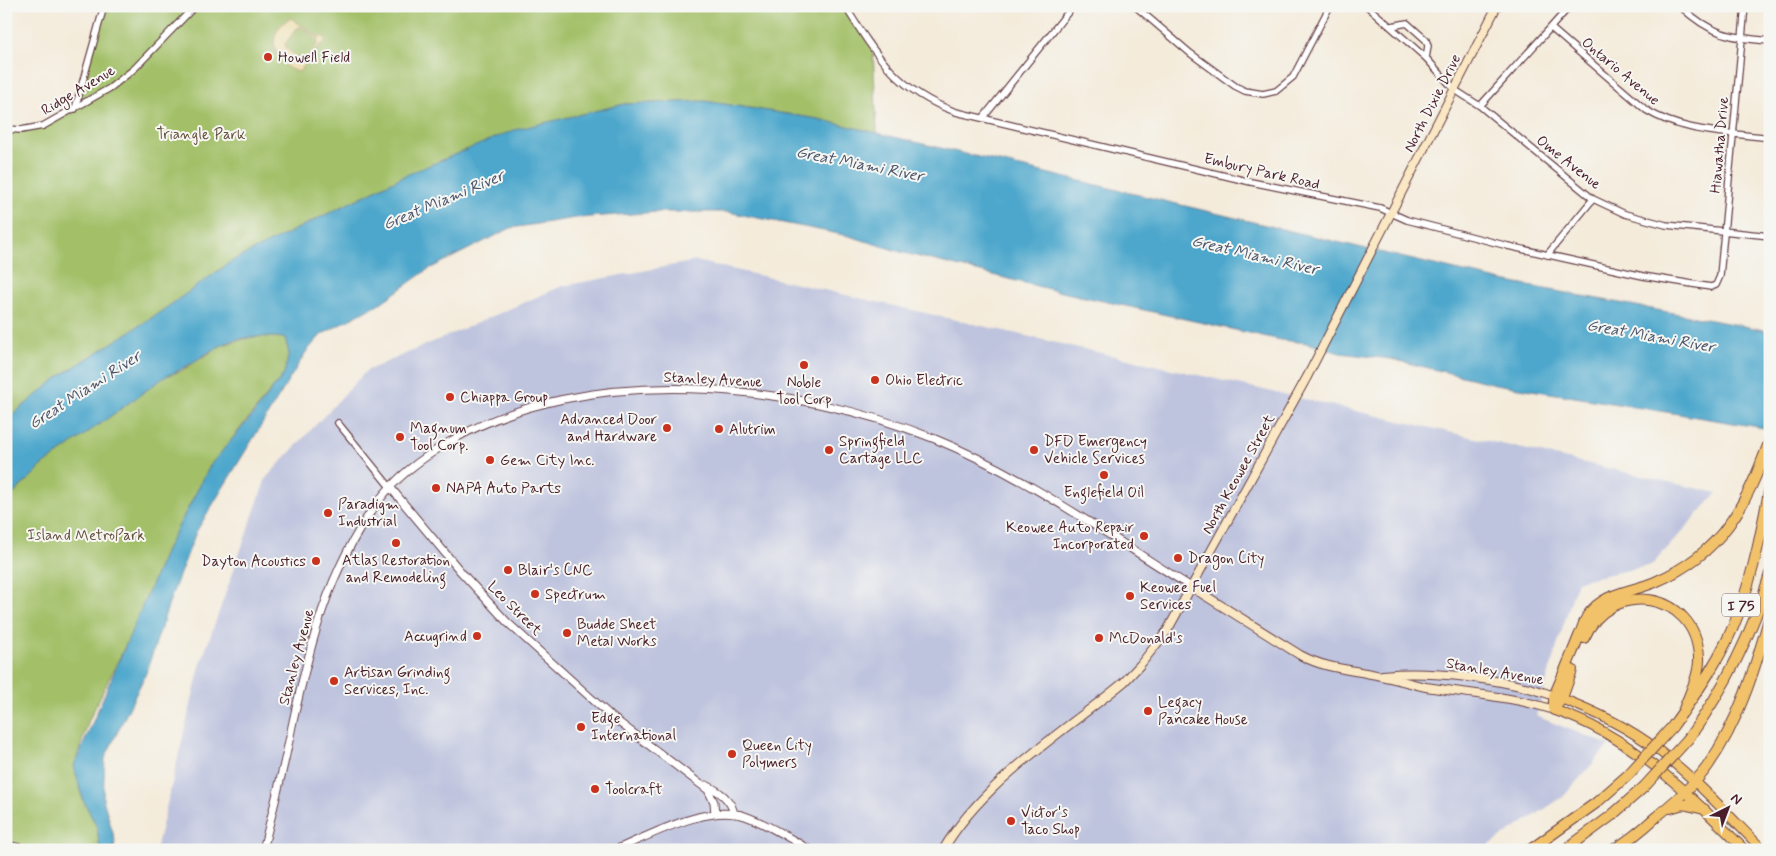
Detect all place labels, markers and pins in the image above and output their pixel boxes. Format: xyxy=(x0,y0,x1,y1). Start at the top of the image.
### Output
place label: Howell Field xyxy=(278,48,350,68)
marker: Howell Field xyxy=(262,51,274,63)
marker: Noble Tool Corp xyxy=(798,359,810,371)
place label: Ohio Electric xyxy=(885,371,963,391)
place label: Noble Tool Corp xyxy=(776,373,832,410)
marker: Ohio Electric xyxy=(869,374,881,386)
place label: Chiappa Group xyxy=(460,388,548,408)
marker: Chiappa Group xyxy=(444,391,456,403)
place label: Advanced Door and Hardware xyxy=(560,410,657,447)
place label: Magnum Tool Corp. xyxy=(410,419,469,456)
place label: Alutrim xyxy=(729,420,776,440)
marker: Advanced Door and Hardware xyxy=(661,422,673,434)
marker: Alutrim xyxy=(713,423,725,435)
marker: Magnum Tool Corp. xyxy=(394,431,406,443)
place label: Springfield Cartage LLC xyxy=(839,432,923,469)
place label: DFD Emergency Vehicle Services xyxy=(1044,432,1147,469)
marker: Springfield Cartage LLC xyxy=(823,444,835,456)
marker: DFD Emergency Vehicle Services xyxy=(1028,444,1040,456)
place label: Gem City Inc. xyxy=(500,451,594,471)
marker: Gem City Inc. xyxy=(484,454,496,466)
marker: Englefield Oil xyxy=(1098,469,1110,481)
place label: NAPA Auto Parts xyxy=(446,479,561,499)
marker: NAPA Auto Parts xyxy=(430,482,442,494)
place label: Englefield Oil xyxy=(1064,483,1144,504)
place label: Paradigm Industrial xyxy=(338,495,399,532)
marker: Paradigm Industrial xyxy=(322,507,334,519)
place label: Keowee Auto Repair Incorporated xyxy=(1006,518,1134,555)
marker: Keowee Auto Repair Incorporated xyxy=(1138,530,1150,542)
marker: Atlas Restoration and Remodeling xyxy=(390,537,402,549)
place label: Dragon City xyxy=(1188,549,1264,570)
place label: Atlas Restoration and Remodeling xyxy=(342,551,450,589)
place label: Dayton Acoustics xyxy=(201,552,306,572)
marker: Dragon City xyxy=(1172,552,1184,564)
marker: Dayton Acoustics xyxy=(310,555,322,567)
place label: Blair's CNC xyxy=(518,561,593,581)
marker: Blair's CNC xyxy=(502,564,514,576)
place label: Keowee Fuel Services xyxy=(1140,578,1216,615)
place label: Spectrum xyxy=(545,585,606,605)
marker: Spectrum xyxy=(529,588,541,600)
marker: Keowee Fuel Services xyxy=(1124,590,1136,602)
place label: Budde Sheet Metal Works xyxy=(577,615,657,652)
place label: Accugrind xyxy=(404,627,467,647)
marker: Budde Sheet Metal Works xyxy=(561,627,573,639)
place label: McDonald's xyxy=(1109,629,1183,649)
marker: Accugrind xyxy=(471,630,483,642)
marker: McDonald's xyxy=(1093,632,1105,644)
place label: Artisan Grinding Services, Inc. xyxy=(344,663,451,700)
marker: Artisan Grinding Services, Inc. xyxy=(328,675,340,687)
place label: Legacy Pancake House xyxy=(1158,693,1248,730)
marker: Legacy Pancake House xyxy=(1142,705,1154,717)
place label: Edge International xyxy=(591,709,676,746)
marker: Edge International xyxy=(575,721,587,733)
place label: Queen City Polymers xyxy=(742,736,812,773)
marker: Queen City Polymers xyxy=(726,748,738,760)
place label: Toolcraft xyxy=(605,780,662,800)
marker: Toolcraft xyxy=(589,783,601,795)
place label: Victor's Taco Shop xyxy=(1021,803,1080,840)
marker: Victor's Taco Shop xyxy=(1005,815,1017,827)

